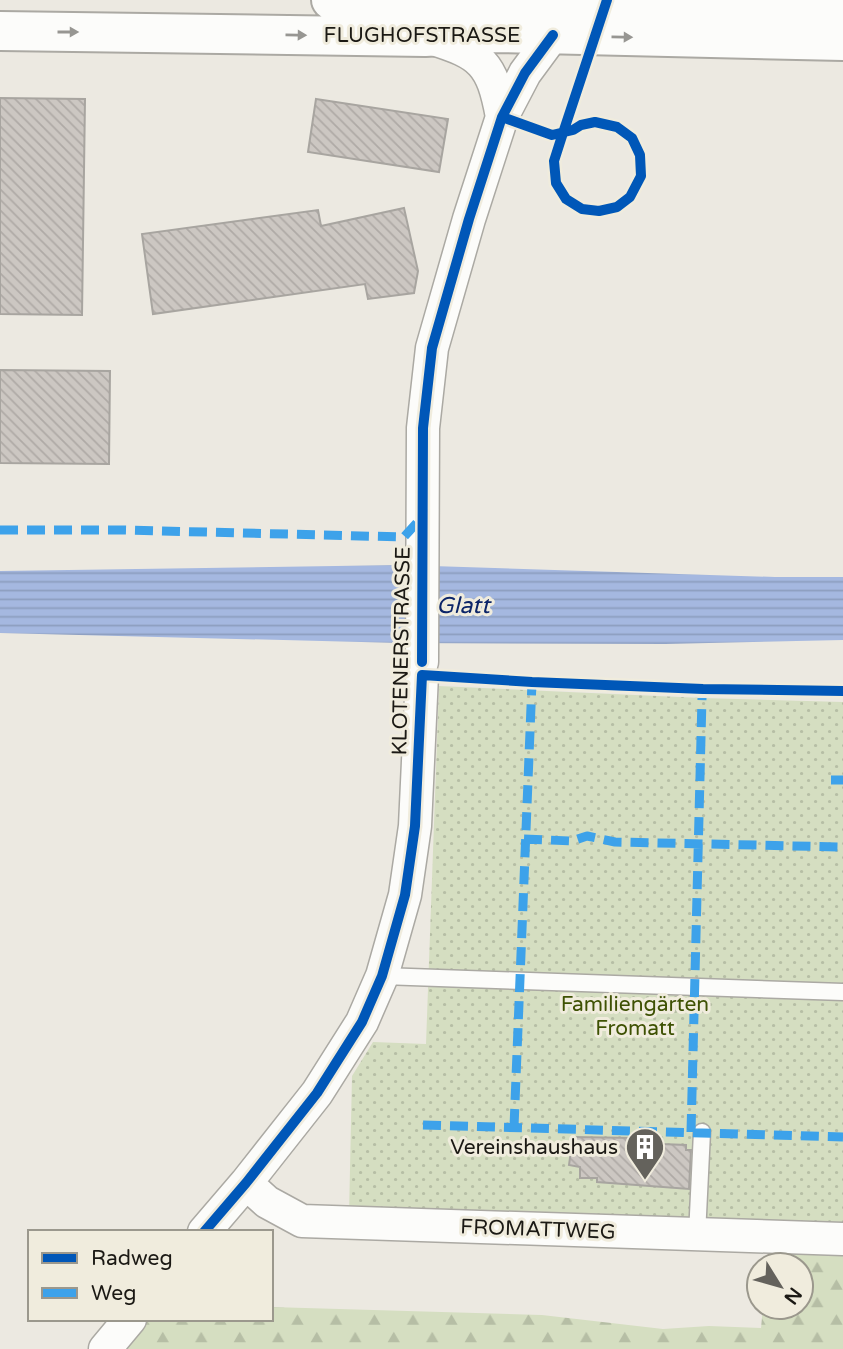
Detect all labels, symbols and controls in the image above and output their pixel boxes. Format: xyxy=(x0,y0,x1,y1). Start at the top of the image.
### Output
street label: FLUGHOFSTRASSE xyxy=(324,23,520,48)
one-way arrow xyxy=(57,26,79,38)
one-way arrow xyxy=(285,29,307,41)
one-way arrow xyxy=(611,31,633,43)
street label: KLOTENERSTRASSE xyxy=(387,546,416,756)
water label: Glatt xyxy=(436,592,492,620)
park label: Familiengärten Fromatt xyxy=(561,992,709,1041)
building icon: Vereinshaushaus xyxy=(624,1126,666,1181)
place label: Vereinshaushaus xyxy=(450,1135,618,1160)
street label: FROMATTWEG xyxy=(460,1214,616,1245)
legend xyxy=(28,1230,273,1321)
text: Radweg xyxy=(91,1246,173,1271)
north arrow xyxy=(745,1251,815,1321)
text: Weg xyxy=(91,1281,136,1306)
text: N xyxy=(779,1283,806,1308)

